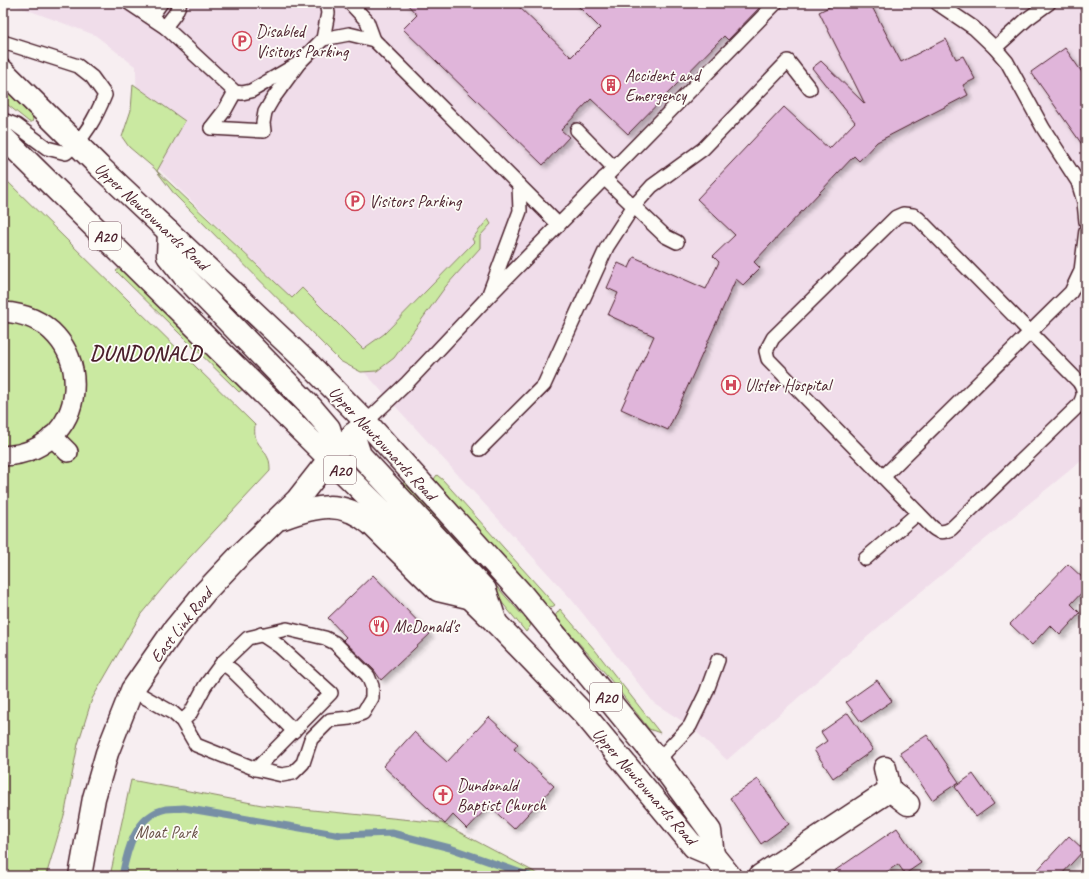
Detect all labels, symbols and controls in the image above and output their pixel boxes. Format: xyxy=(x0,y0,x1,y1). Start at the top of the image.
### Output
place label: Disabled Visitors Parking xyxy=(256,21,350,62)
parking icon: Disabled Visitors Parking xyxy=(231,30,253,52)
place label: Accident and Emergency xyxy=(625,65,702,106)
building icon: Accident and Emergency xyxy=(600,74,622,96)
street label: Upper Newtownards Road xyxy=(90,158,215,277)
parking icon: Visitors Parking xyxy=(344,190,366,212)
place label: Visitors Parking xyxy=(369,191,463,212)
road number: A20 xyxy=(89,222,121,250)
district label: DUNDONALD xyxy=(90,340,204,366)
hospital icon: Ulster Hospital xyxy=(720,374,742,396)
place label: Ulster Hospital xyxy=(745,375,834,396)
street label: Upper Newtownards Road xyxy=(324,382,443,507)
road number: A20 xyxy=(324,456,356,484)
street label: East Link Road xyxy=(146,581,219,667)
restaurant icon: McDonald's xyxy=(368,615,390,637)
place label: McDonald's xyxy=(393,616,461,637)
road number: A20 xyxy=(590,683,622,711)
street label: Upper Newtownards Road xyxy=(588,723,703,852)
place label: Dundonald Baptist Church xyxy=(457,775,547,816)
church icon: Dundonald Baptist Church xyxy=(432,784,454,806)
park label: Moat Park xyxy=(135,822,198,843)

